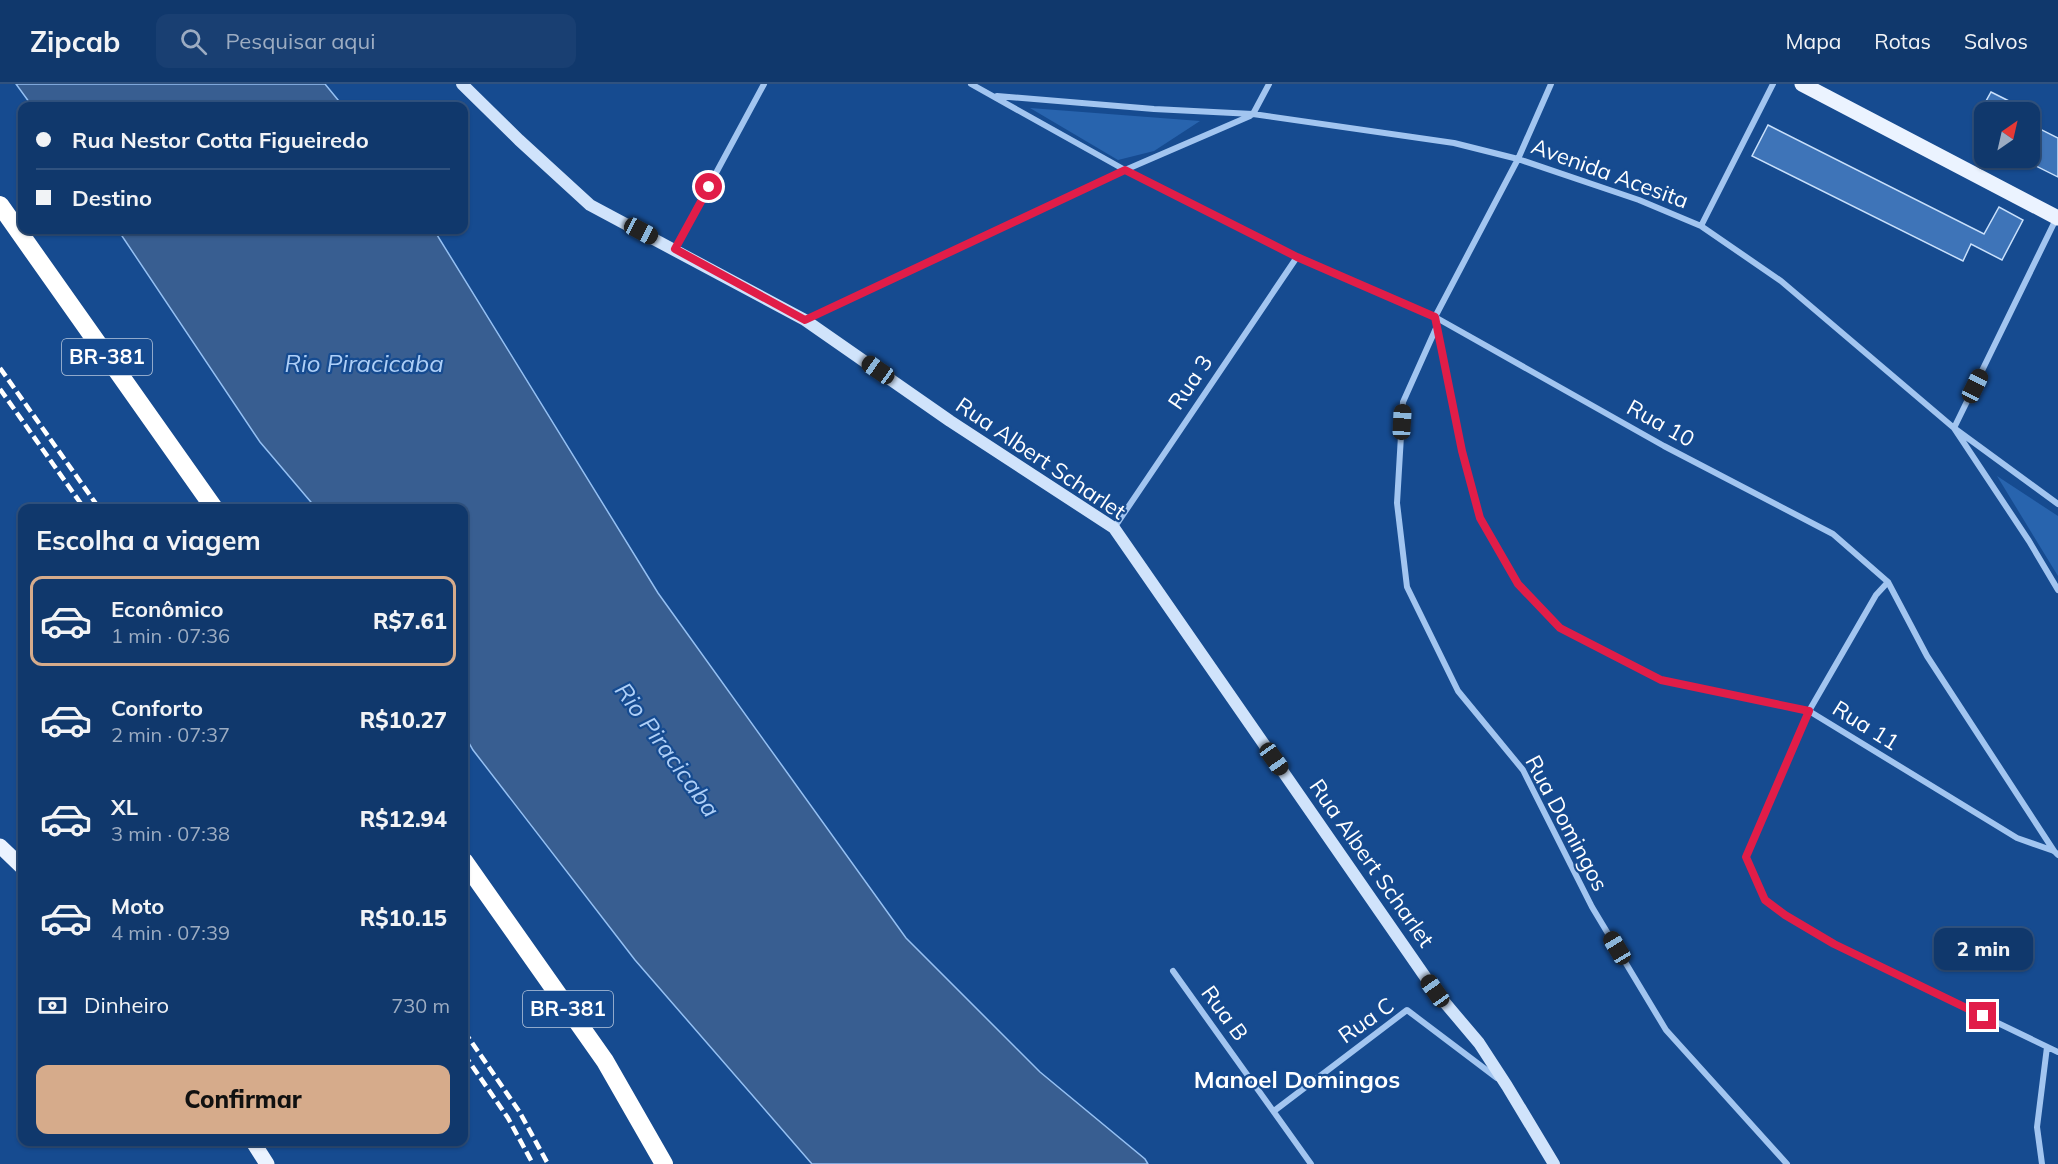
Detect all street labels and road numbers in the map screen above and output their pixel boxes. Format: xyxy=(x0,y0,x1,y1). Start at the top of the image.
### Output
street label: Avenida Acesita xyxy=(1528,132,1692,214)
road number: BR-381 xyxy=(62,339,152,375)
street label: Rua 3 xyxy=(1162,349,1218,415)
street label: Rua Albert Scharlet xyxy=(951,391,1132,525)
street label: Rua 10 xyxy=(1622,393,1700,453)
street label: Rua 11 xyxy=(1828,694,1904,756)
street label: Rua Domingos xyxy=(1519,750,1615,896)
street label: Rua Albert Scharlet xyxy=(1303,773,1441,953)
street label: Rua B xyxy=(1196,980,1254,1046)
road number: BR-381 xyxy=(523,991,613,1027)
street label: Rua C xyxy=(1333,991,1399,1049)

